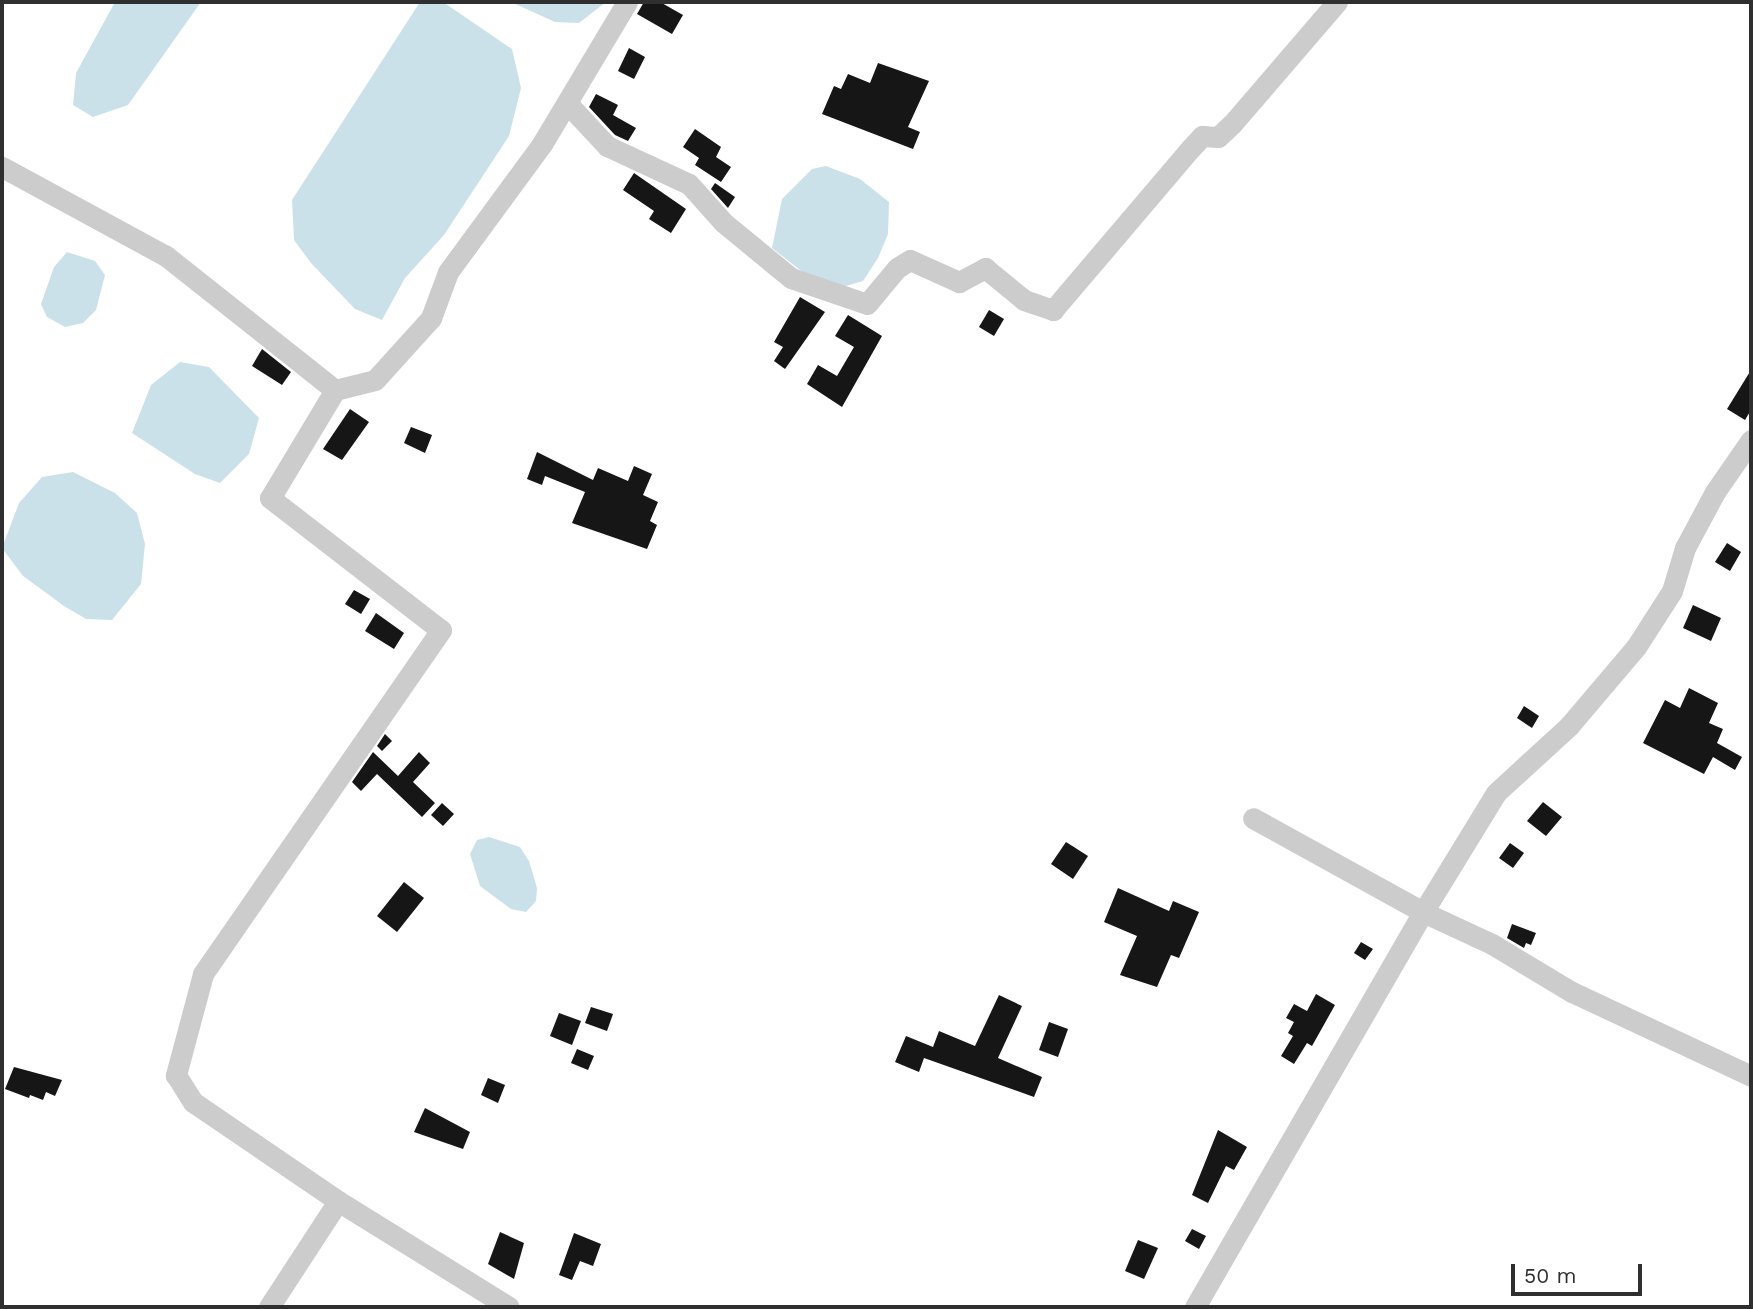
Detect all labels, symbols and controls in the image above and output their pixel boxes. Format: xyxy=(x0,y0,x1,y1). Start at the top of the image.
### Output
scale bar xyxy=(1515,1250,1646,1294)
text: 50 m xyxy=(1524,1263,1576,1288)

